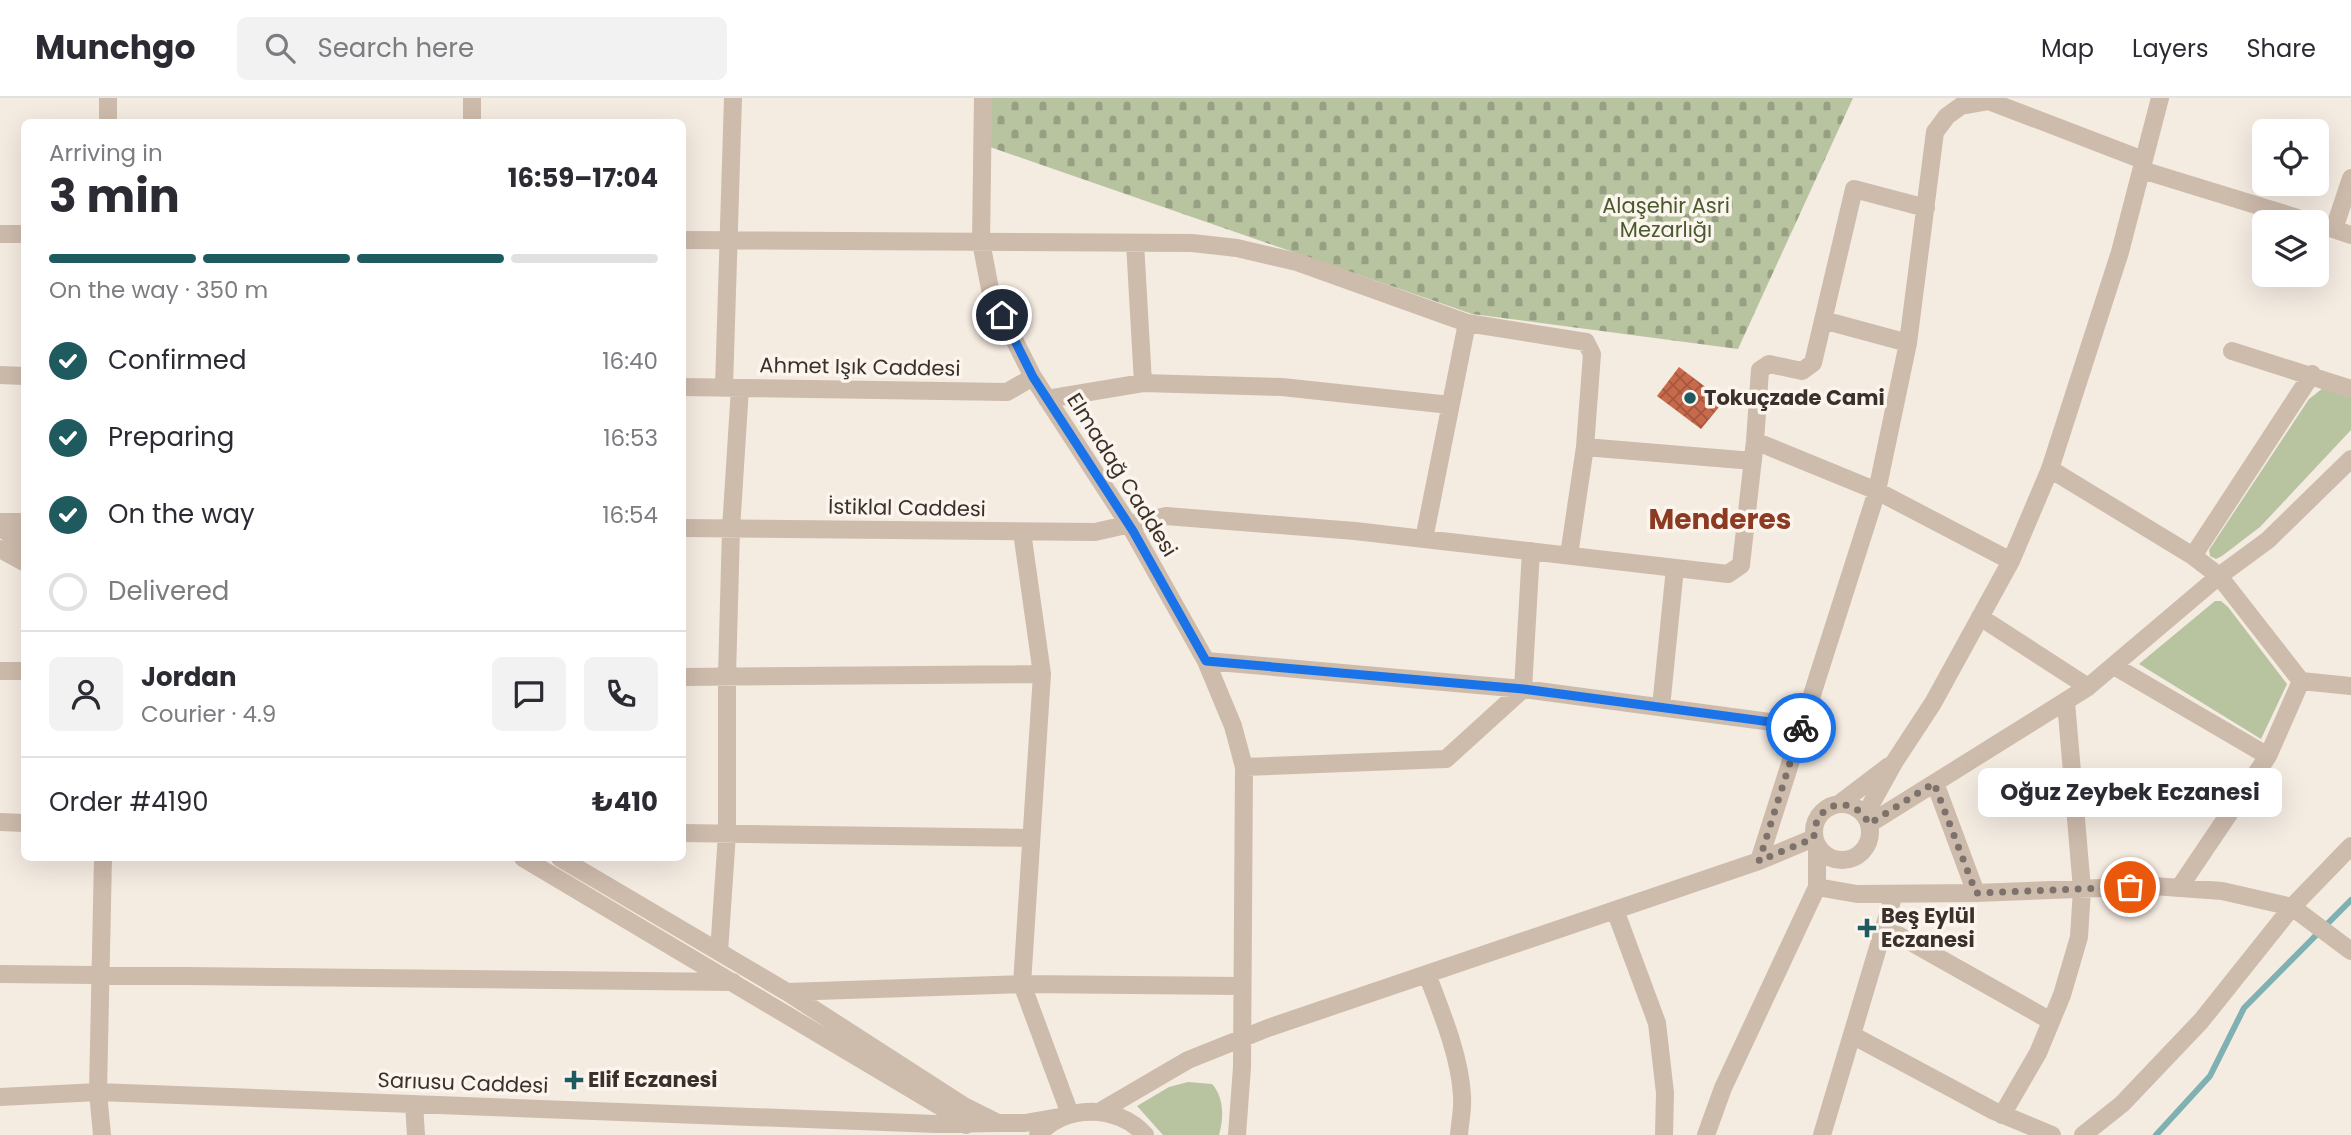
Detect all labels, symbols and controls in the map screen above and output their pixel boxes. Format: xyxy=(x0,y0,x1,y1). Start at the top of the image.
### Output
search box xyxy=(237,17,727,80)
text: Munchgo xyxy=(35,24,195,71)
icon: search xyxy=(261,29,299,67)
text: Search here xyxy=(317,30,474,66)
text: Map xyxy=(2041,32,2094,65)
text: Layers xyxy=(2132,32,2208,65)
text: Share xyxy=(2246,32,2316,65)
map controls xyxy=(2252,119,2329,287)
button: locate xyxy=(2252,119,2329,196)
text: Arriving in xyxy=(49,137,163,169)
text: 16:59–17:04 xyxy=(508,160,658,196)
text: 3 min xyxy=(49,164,180,228)
park label: Alaşehir Asri Mezarlığı xyxy=(1602,191,1730,244)
button: layers xyxy=(2252,210,2329,287)
text: On the way · 350 m xyxy=(49,274,268,306)
pin xyxy=(972,285,1032,345)
icon: home xyxy=(983,296,1021,334)
icon: check xyxy=(49,342,87,380)
text: Confirmed xyxy=(108,342,246,378)
text: 16:40 xyxy=(602,345,658,377)
street label: Ahmet Işık Caddesi xyxy=(759,350,961,383)
place label: Tokuçzade Cami xyxy=(1704,383,1885,412)
street label: Elmadağ Caddesi xyxy=(1060,387,1185,562)
marker: Tokuçzade Cami xyxy=(1682,390,1698,406)
icon: check xyxy=(49,419,87,457)
text: Preparing xyxy=(108,419,234,455)
text: 16:53 xyxy=(603,422,658,454)
street label: İstiklal Caddesi xyxy=(828,492,986,523)
icon: check xyxy=(49,496,87,534)
text: On the way xyxy=(108,496,255,532)
text: 16:54 xyxy=(602,499,658,531)
district label: Menderes xyxy=(1649,500,1791,539)
text: Delivered xyxy=(108,573,229,609)
button: person xyxy=(49,657,123,731)
button: chat xyxy=(492,657,566,731)
button: phone xyxy=(584,657,658,731)
text: Jordan xyxy=(141,659,237,695)
courier xyxy=(1766,693,1836,763)
text: Courier · 4.9 xyxy=(141,698,276,730)
icon: bike xyxy=(1782,709,1820,747)
callout: Oğuz Zeybek Eczanesi xyxy=(1978,768,2282,817)
text: Oğuz Zeybek Eczanesi xyxy=(2000,776,2260,808)
text: Order #4190 xyxy=(49,784,209,820)
text: ₺410 xyxy=(592,784,658,820)
pin xyxy=(2100,857,2160,917)
icon: bag xyxy=(2111,868,2149,906)
place label: Beş Eylül Eczanesi xyxy=(1881,901,1975,954)
marker: Beş Eylül Eczanesi xyxy=(1859,920,1875,936)
street label: Sarıusu Caddesi xyxy=(377,1065,549,1100)
place label: Elif Eczanesi xyxy=(588,1065,718,1094)
marker: Elif Eczanesi xyxy=(566,1072,582,1088)

